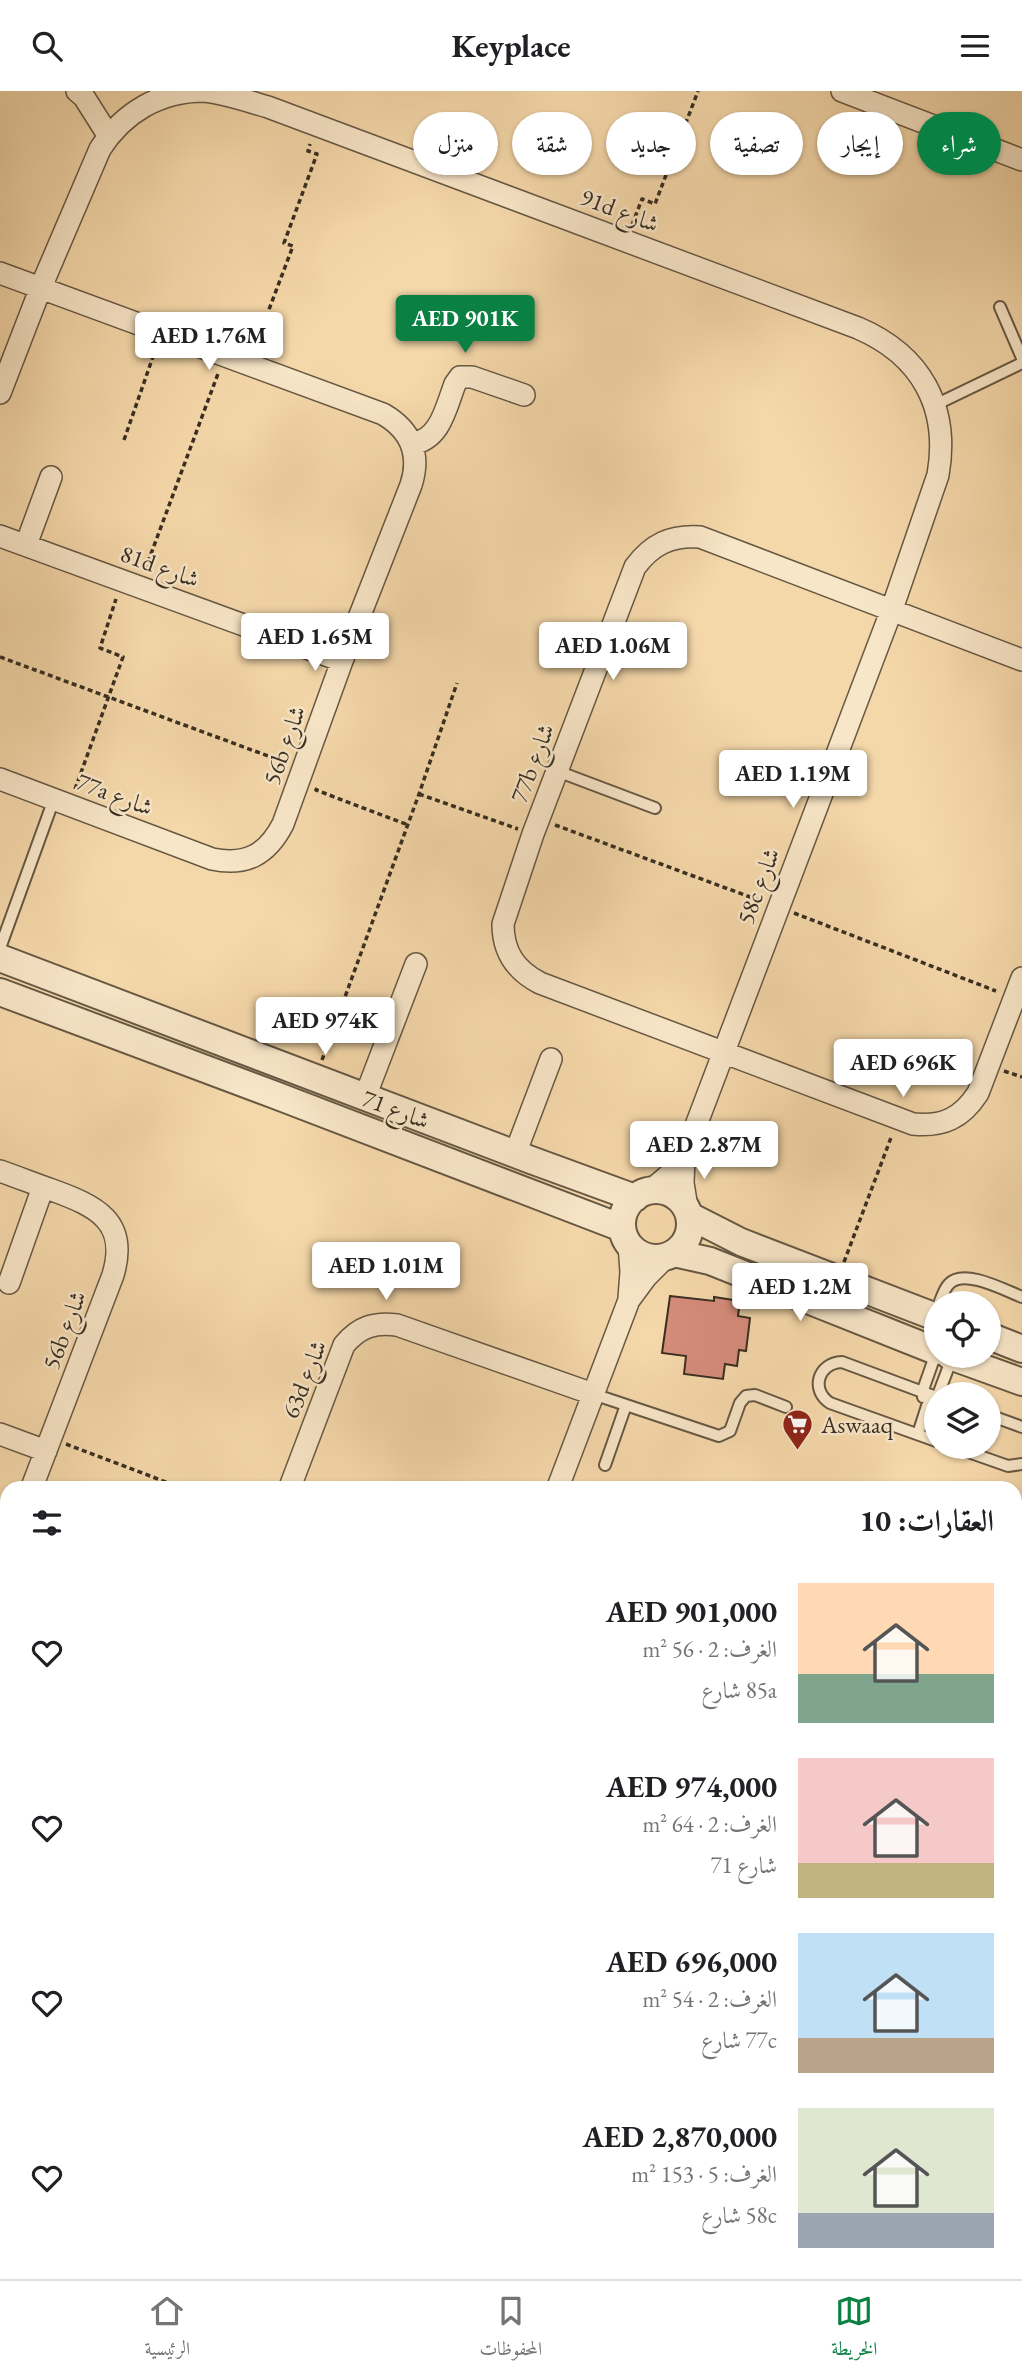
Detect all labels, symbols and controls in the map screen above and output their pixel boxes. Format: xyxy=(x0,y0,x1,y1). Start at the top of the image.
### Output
text: Keyplace xyxy=(451,25,571,67)
icon: search xyxy=(28,27,66,65)
icon: menu xyxy=(956,27,994,65)
chip: منزل xyxy=(413,112,498,175)
chip: شقة xyxy=(512,112,592,175)
chip: جديد xyxy=(606,112,696,175)
chip: تصفية xyxy=(710,112,803,175)
chip: إيجار xyxy=(817,112,903,175)
chip: شراء xyxy=(917,112,1001,175)
street label: 91d شارع xyxy=(575,181,664,244)
pin: AED 901K xyxy=(393,295,537,355)
text: AED 901K xyxy=(412,303,518,333)
pin: AED 1.76M xyxy=(129,313,289,372)
text: AED 1.76M xyxy=(151,320,267,350)
street label: 81d شارع xyxy=(115,537,204,599)
pin: AED 1.65M xyxy=(235,613,395,673)
text: AED 1.65M xyxy=(257,621,373,651)
pin: AED 1.06M xyxy=(533,623,693,682)
text: AED 1.06M xyxy=(555,630,671,660)
street label: 56b شارع xyxy=(255,701,317,790)
street label: 77b شارع xyxy=(503,719,566,809)
pin: AED 1.19M xyxy=(713,751,873,810)
text: AED 1.19M xyxy=(735,758,851,788)
street label: 77a شارع xyxy=(71,765,157,827)
street label: 58c شارع xyxy=(729,843,791,930)
pin: AED 974K xyxy=(253,997,397,1057)
text: AED 974K xyxy=(272,1005,378,1035)
pin: AED 696K xyxy=(831,1039,975,1099)
text: AED 696K xyxy=(850,1047,956,1077)
street label: شارع 71 xyxy=(356,1082,434,1141)
pin: AED 2.87M xyxy=(624,1121,784,1181)
text: AED 2.87M xyxy=(646,1129,762,1159)
pin: AED 1.01M xyxy=(306,1243,466,1302)
text: AED 1.01M xyxy=(328,1250,444,1280)
pin: AED 1.2M xyxy=(728,1263,872,1323)
text: AED 1.2M xyxy=(748,1271,852,1301)
street label: 56b شارع xyxy=(35,1286,98,1376)
map controls xyxy=(924,1291,1001,1459)
button: locate xyxy=(924,1291,1001,1368)
street label: 63d شارع xyxy=(274,1335,338,1425)
button: layers xyxy=(924,1382,1001,1459)
supermarket icon: Aswaaq xyxy=(781,1407,815,1451)
place label: Aswaaq xyxy=(820,1409,894,1440)
text: العقارات: 10 xyxy=(859,1501,994,1540)
icon: filters xyxy=(28,1504,66,1542)
text: AED 901,000 xyxy=(606,1592,777,1631)
icon: home xyxy=(854,1611,938,1695)
icon: heart xyxy=(28,1634,66,1672)
text: الغرف: 2 · 56 m² xyxy=(642,1634,777,1664)
text: 85a شارع xyxy=(701,1675,777,1705)
text: AED 974,000 xyxy=(606,1767,777,1806)
icon: home xyxy=(854,1786,938,1870)
icon: heart xyxy=(28,1809,66,1847)
text: الغرف: 2 · 64 m² xyxy=(642,1809,777,1839)
text: شارع 71 xyxy=(710,1850,777,1880)
text: AED 696,000 xyxy=(606,1942,777,1981)
icon: home xyxy=(854,1961,938,2045)
icon: heart xyxy=(28,1984,66,2022)
text: الغرف: 2 · 54 m² xyxy=(642,1984,777,2014)
text: 77c شارع xyxy=(701,2025,777,2055)
text: AED 2,870,000 xyxy=(583,2117,777,2156)
icon: home xyxy=(854,2136,938,2220)
icon: heart xyxy=(28,2159,66,2197)
text: الغرف: 5 · 153 m² xyxy=(631,2159,777,2189)
text: 58c شارع xyxy=(701,2200,777,2230)
tab: الرئيسية xyxy=(145,2292,190,2367)
tab: المحفوظات xyxy=(479,2292,542,2367)
tab: الخريطة xyxy=(831,2292,877,2367)

